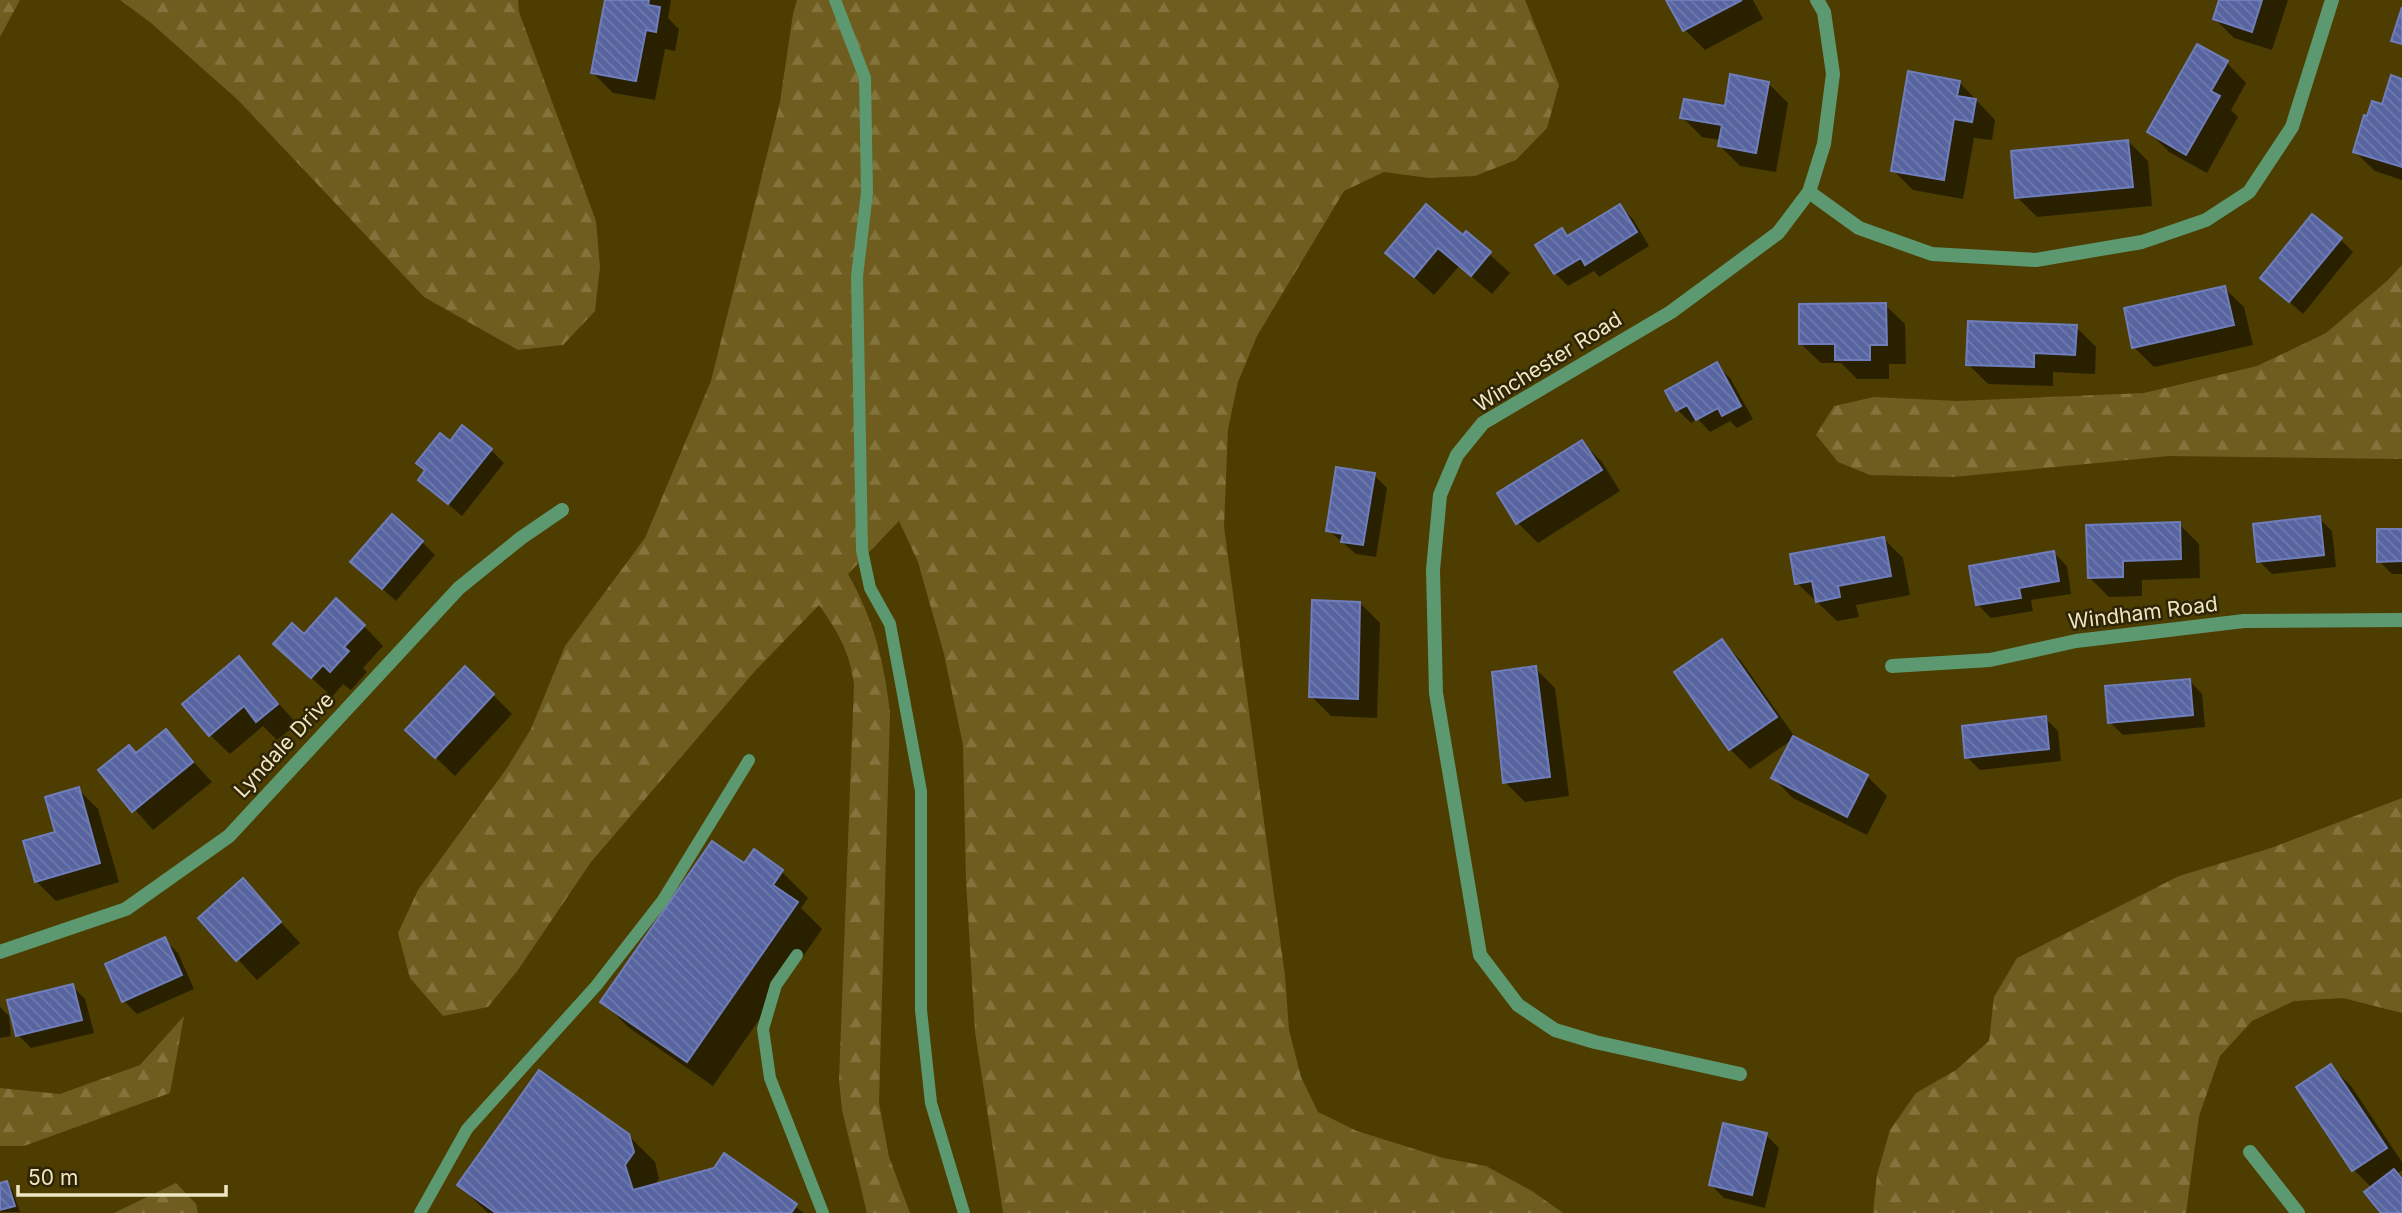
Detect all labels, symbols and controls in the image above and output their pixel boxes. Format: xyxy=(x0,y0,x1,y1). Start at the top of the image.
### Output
street label: Winchester Road xyxy=(1469,306,1626,417)
street label: Windham Road xyxy=(2067,591,2219,634)
street label: Lyndale Drive xyxy=(229,687,339,802)
scale bar xyxy=(18,1154,226,1198)
text: 50 m xyxy=(28,1165,78,1190)

